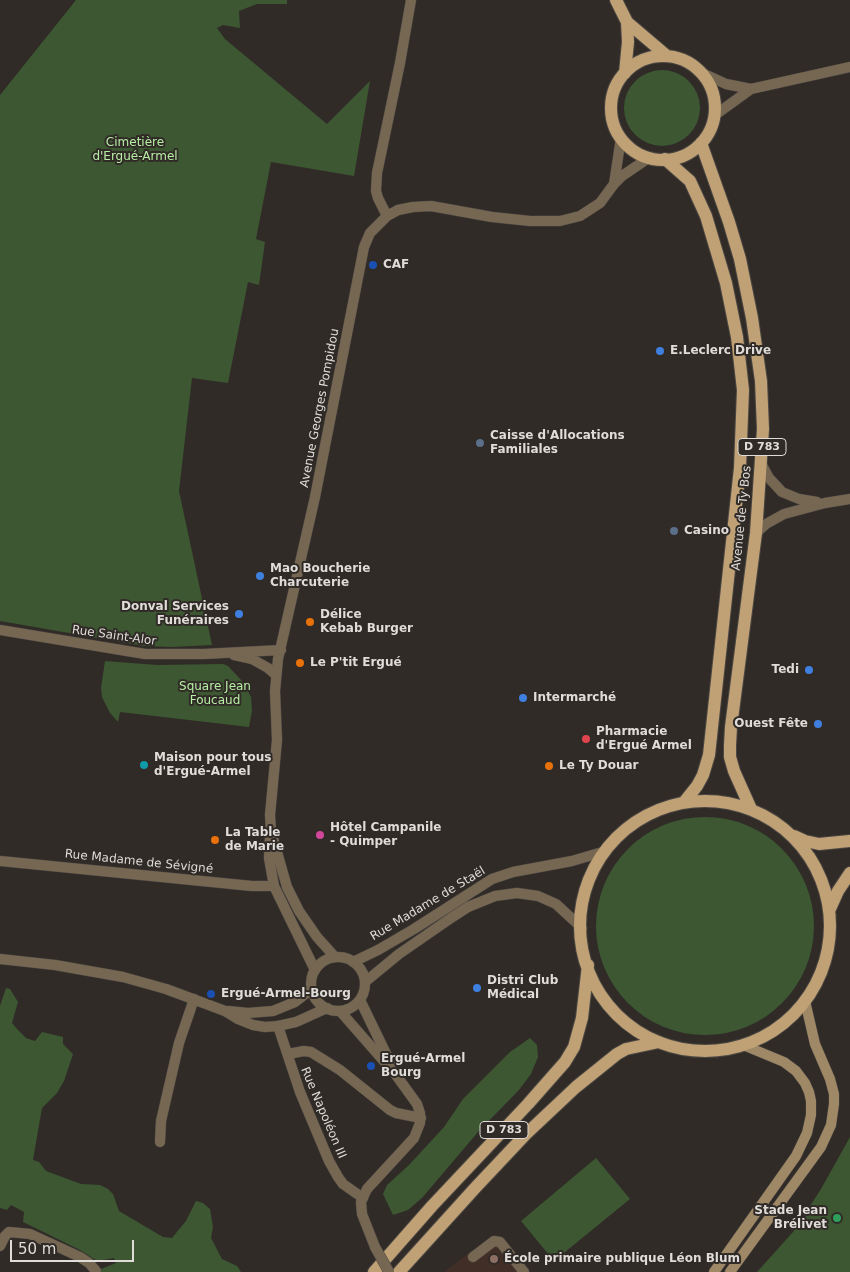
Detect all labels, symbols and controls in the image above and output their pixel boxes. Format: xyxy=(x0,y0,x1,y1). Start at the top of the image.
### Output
park label: Cimetière d'Ergué-Armel xyxy=(92,136,178,164)
place label: CAF xyxy=(383,258,409,272)
marker: CAF xyxy=(367,259,379,271)
street label: Avenue Georges Pompidou xyxy=(298,327,342,489)
place label: E.Leclerc Drive xyxy=(670,344,771,358)
marker: E.Leclerc Drive xyxy=(654,345,666,357)
place label: Caisse d'Allocations Familiales xyxy=(490,429,625,457)
marker: Caisse d'Allocations Familiales xyxy=(474,437,486,449)
road number: D 783 xyxy=(738,438,786,456)
street label: Avenue de Ty Bos xyxy=(729,465,755,571)
place label: Casino xyxy=(684,524,729,538)
marker: Casino xyxy=(668,525,680,537)
place label: Mao Boucherie Charcuterie xyxy=(270,562,370,590)
marker: Mao Boucherie Charcuterie xyxy=(254,570,266,582)
place label: Donval Services Funéraires xyxy=(121,600,229,628)
marker: Donval Services Funéraires xyxy=(233,608,245,620)
place label: Délice Kebab Burger xyxy=(320,608,413,636)
marker: Délice Kebab Burger xyxy=(304,616,316,628)
street label: Rue Saint-Alor xyxy=(71,623,157,649)
place label: Le P'tit Ergué xyxy=(310,656,402,670)
marker: Le P'tit Ergué xyxy=(294,657,306,669)
place label: Tedi xyxy=(772,663,799,677)
marker: Tedi xyxy=(803,664,815,676)
park label: Square Jean Foucaud xyxy=(179,680,251,708)
place label: Intermarché xyxy=(533,691,616,705)
marker: Intermarché xyxy=(517,692,529,704)
place label: Ouest Fête xyxy=(734,717,808,731)
marker: Ouest Fête xyxy=(812,718,824,730)
place label: Pharmacie d'Ergué Armel xyxy=(596,725,692,753)
marker: Pharmacie d'Ergué Armel xyxy=(580,733,592,745)
place label: Maison pour tous d'Ergué-Armel xyxy=(154,751,271,779)
marker: Maison pour tous d'Ergué-Armel xyxy=(138,759,150,771)
place label: Le Ty Douar xyxy=(559,759,638,773)
marker: Le Ty Douar xyxy=(543,760,555,772)
place label: Hôtel Campanile - Quimper xyxy=(330,821,441,849)
place label: La Table de Marie xyxy=(225,826,284,854)
marker: Hôtel Campanile - Quimper xyxy=(314,829,326,841)
marker: La Table de Marie xyxy=(209,834,221,846)
street label: Rue Madame de Sévigné xyxy=(64,847,214,877)
street label: Rue Madame de Staël xyxy=(368,864,488,944)
place label: Distri Club Médical xyxy=(487,974,558,1002)
marker: Distri Club Médical xyxy=(471,982,483,994)
place label: Ergué-Armel-Bourg xyxy=(221,987,351,1001)
marker: Ergué-Armel-Bourg xyxy=(205,988,217,1000)
place label: Ergué-Armel Bourg xyxy=(381,1052,465,1080)
marker: Ergué-Armel Bourg xyxy=(365,1060,377,1072)
street label: Rue Napoléon III xyxy=(297,1065,349,1161)
road number: D 783 xyxy=(480,1122,528,1138)
place label: Stade Jean Brélivet xyxy=(754,1204,827,1232)
marker: Stade Jean Brélivet xyxy=(831,1212,843,1224)
scale bar xyxy=(12,1230,136,1262)
text: 50 m xyxy=(18,1240,56,1258)
place label: École primaire publique Léon Blum xyxy=(504,1252,740,1266)
marker: École primaire publique Léon Blum xyxy=(488,1253,500,1265)

